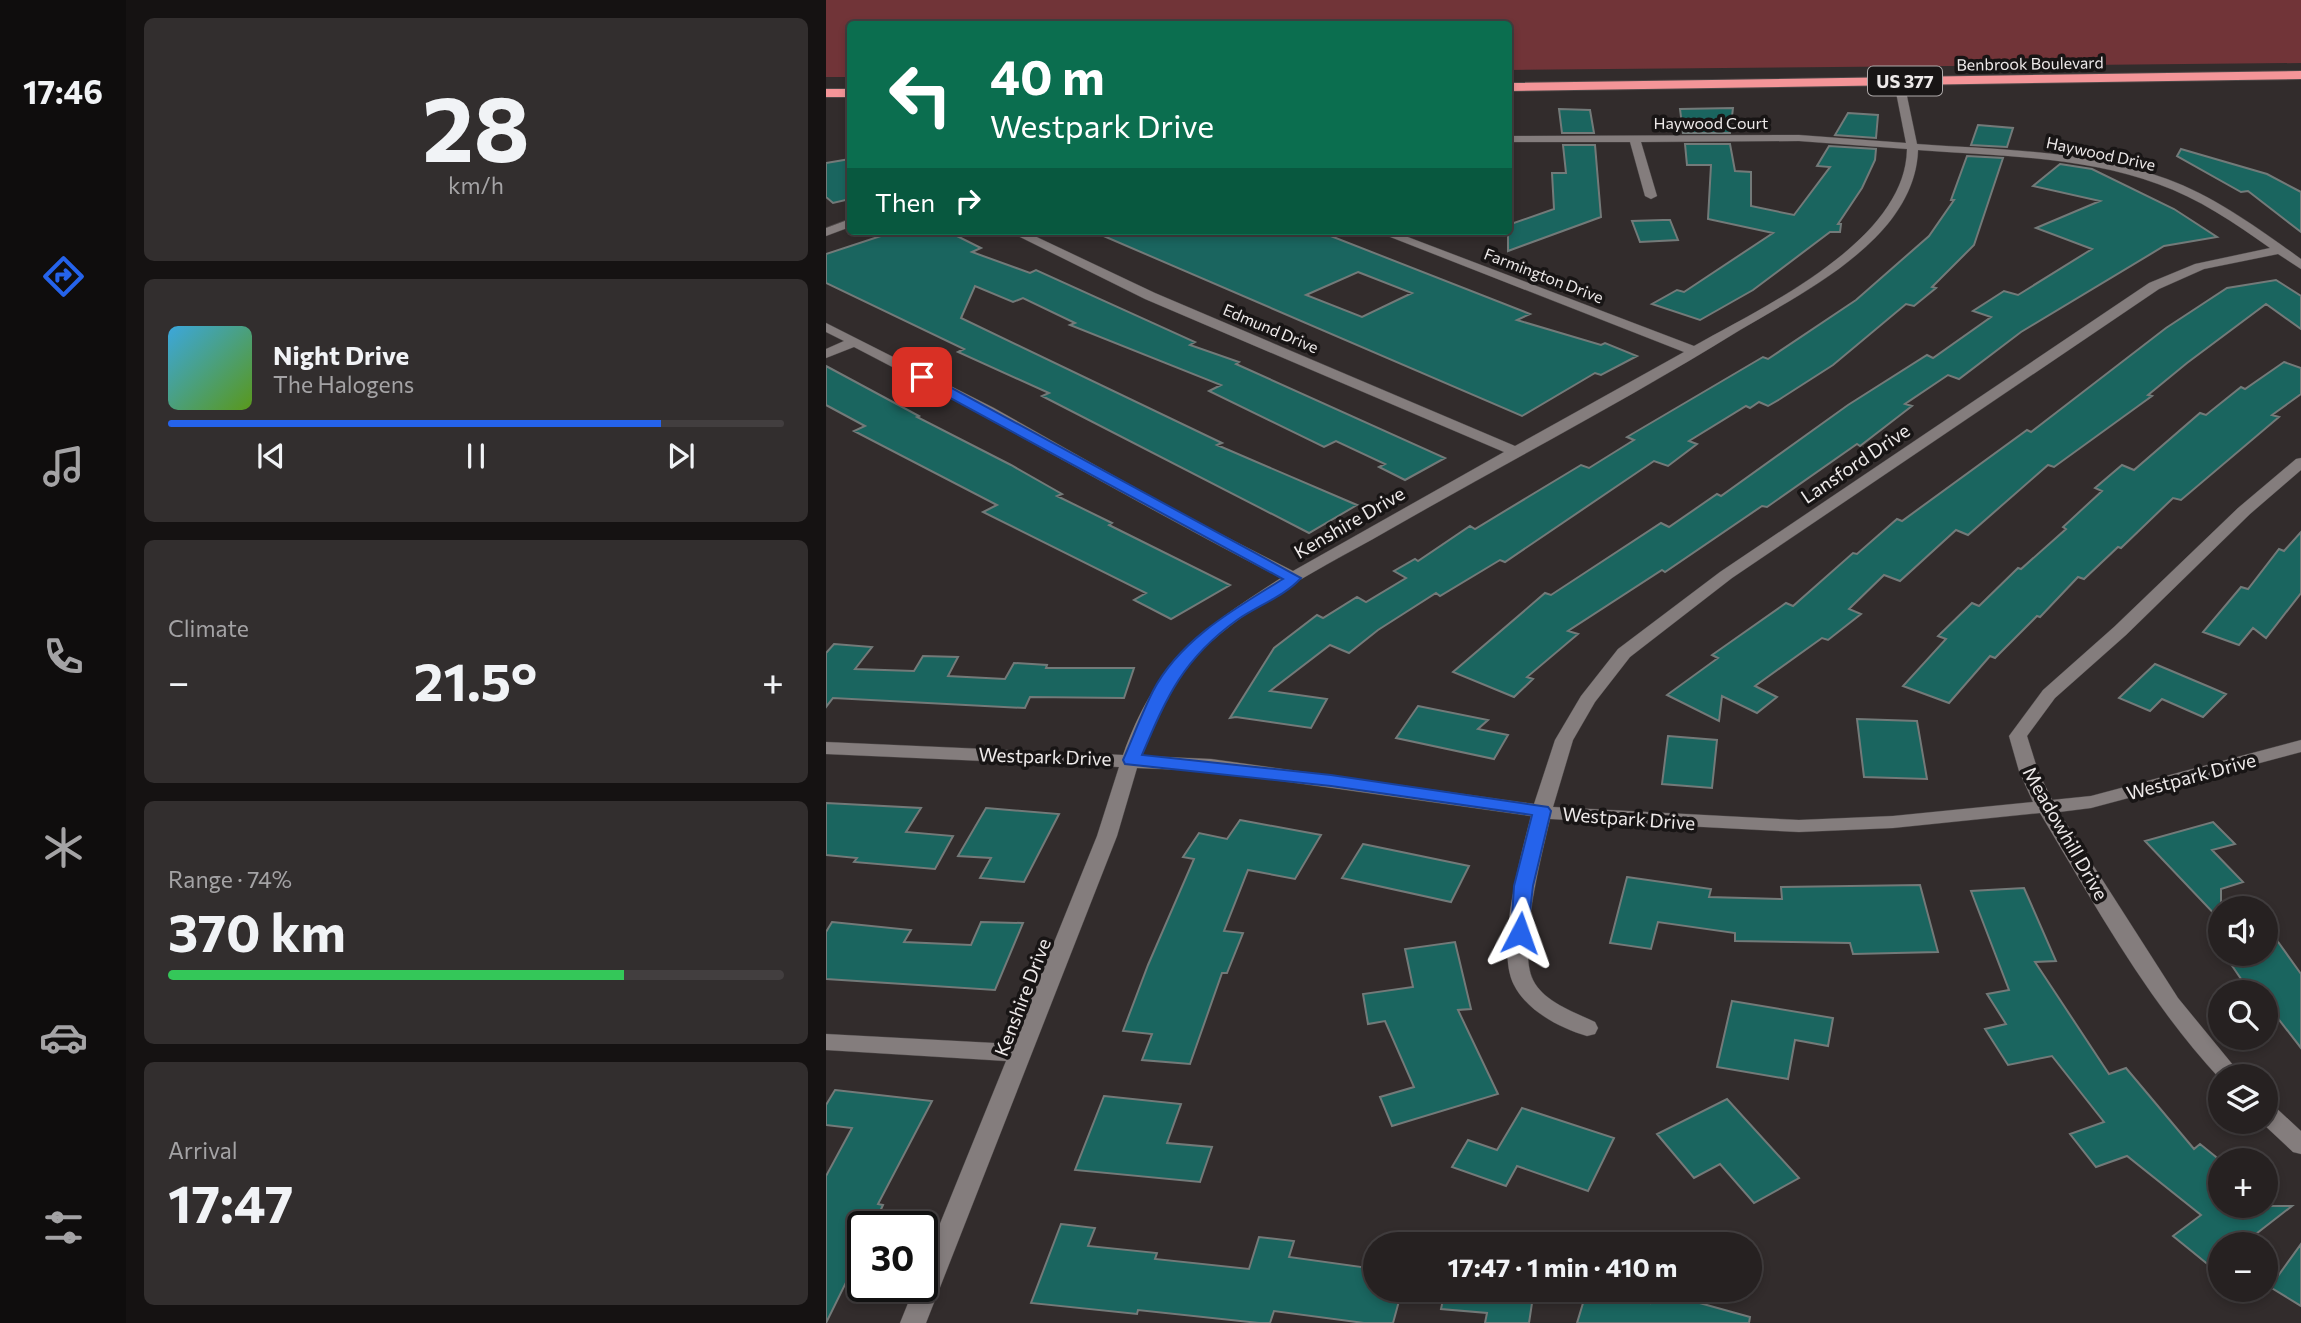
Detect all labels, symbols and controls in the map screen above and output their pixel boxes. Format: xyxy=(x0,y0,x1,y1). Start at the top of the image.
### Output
text: 40 m xyxy=(990,45,1105,105)
icon: left xyxy=(875,49,966,140)
street label: Benbrook Boulevard xyxy=(1956,52,2104,74)
road number: US 377 xyxy=(1868,66,1942,96)
text: 28 xyxy=(422,69,530,181)
text: 17:46 xyxy=(23,71,103,111)
text: Westpark Drive xyxy=(990,105,1214,145)
street label: Haywood Court xyxy=(1654,113,1769,132)
street label: Haywood Drive xyxy=(2045,132,2157,174)
text: km/h xyxy=(448,171,504,199)
icon: right xyxy=(949,182,987,220)
text: Then xyxy=(875,186,935,217)
street label: Farmington Drive xyxy=(1482,243,1606,307)
icon: directions xyxy=(39,252,88,301)
street label: Edmund Drive xyxy=(1220,299,1322,357)
text: Night Drive xyxy=(273,339,409,370)
pin xyxy=(892,347,952,407)
icon: arrive xyxy=(903,358,941,396)
text: The Halogens xyxy=(273,370,414,398)
street label: Lansford Drive xyxy=(1796,418,1914,508)
icon: previous xyxy=(252,437,290,475)
icon: pause xyxy=(457,437,495,475)
icon: next xyxy=(662,437,700,475)
icon: music xyxy=(39,442,88,491)
street label: Kenshire Drive xyxy=(1289,481,1409,563)
text: Climate xyxy=(168,614,249,642)
icon: phone xyxy=(39,632,88,681)
text: 21.5° xyxy=(414,648,537,712)
text: − xyxy=(168,657,190,704)
text: + xyxy=(762,657,784,704)
street label: Westpark Drive xyxy=(978,742,1112,770)
street label: Westpark Drive xyxy=(2124,748,2258,804)
street label: Meadowhill Drive xyxy=(2018,762,2114,904)
street label: Westpark Drive xyxy=(1562,802,1696,834)
icon: climate xyxy=(39,823,88,872)
text: Range · 74% xyxy=(168,865,292,893)
position arrow xyxy=(1483,896,1557,970)
map controls xyxy=(2208,896,2278,1302)
button: sound xyxy=(2208,896,2278,966)
text: 370 km xyxy=(168,899,346,963)
street label: Kenshire Drive xyxy=(989,935,1055,1059)
button: search xyxy=(2208,980,2278,1050)
icon: car xyxy=(39,1013,88,1062)
button: layers xyxy=(2208,1064,2278,1134)
text: Arrival xyxy=(168,1136,238,1164)
button: + xyxy=(2208,1148,2278,1218)
text: 17:47 xyxy=(168,1170,293,1234)
icon: filters xyxy=(39,1203,88,1252)
speed limit sign: 30 xyxy=(847,1211,938,1302)
button: − xyxy=(2208,1232,2278,1302)
text: 17:47 · 1 min · 410 m xyxy=(1448,1251,1677,1282)

